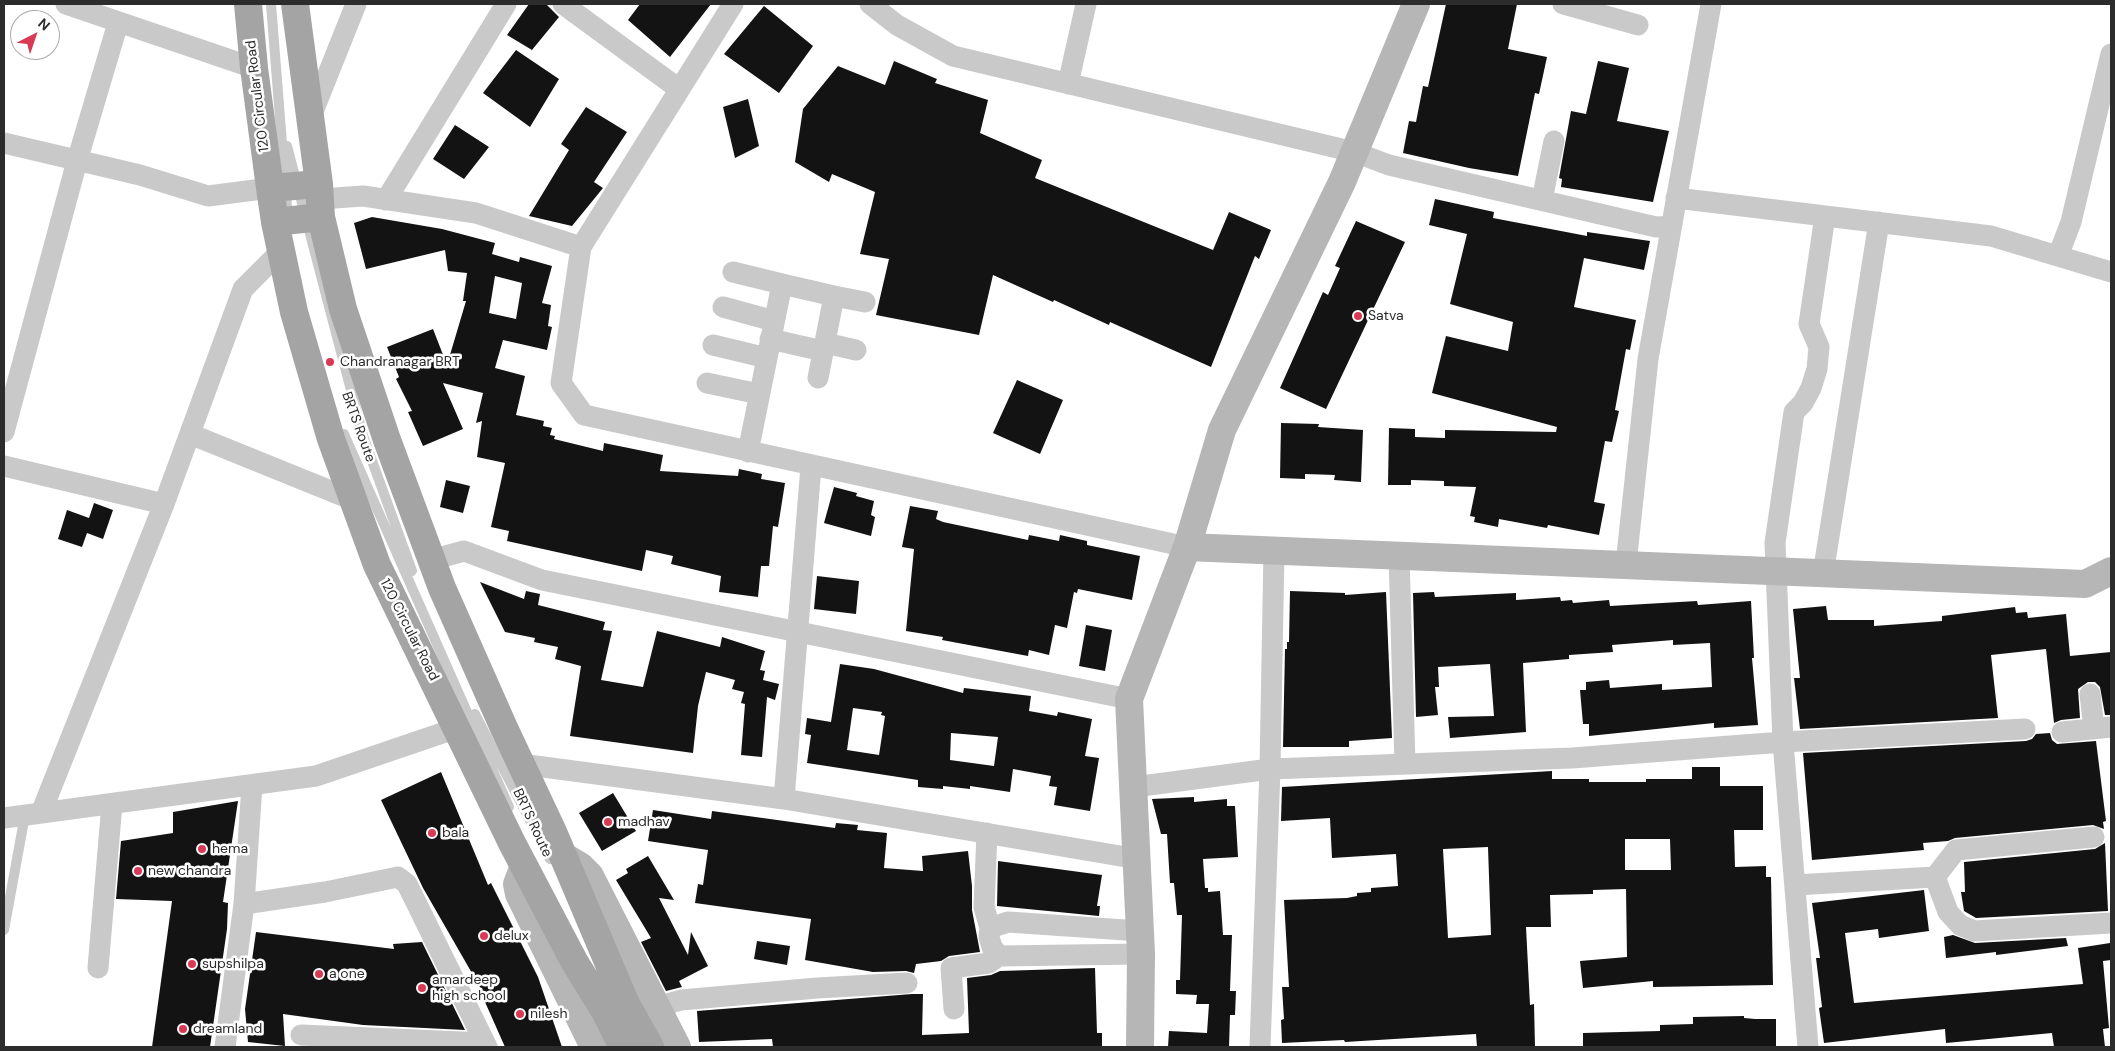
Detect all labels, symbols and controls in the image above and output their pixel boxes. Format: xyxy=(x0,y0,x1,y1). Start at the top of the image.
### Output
north arrow xyxy=(10,10,60,60)
text: N xyxy=(34,14,54,35)
street label: 120 Circular Road xyxy=(243,39,273,153)
place label: Satva xyxy=(1368,308,1404,324)
marker: Satva xyxy=(1352,310,1364,322)
place label: Chandranagar BRT xyxy=(340,354,460,370)
marker: Chandranagar BRT xyxy=(324,356,336,368)
street label: BRTS Route xyxy=(338,390,378,464)
street label: 120 Circular Road xyxy=(376,576,442,684)
street label: BRTS Route xyxy=(509,786,555,860)
place label: madhav xyxy=(618,814,670,830)
marker: madhav xyxy=(602,816,614,828)
place label: bala xyxy=(442,825,469,841)
marker: bala xyxy=(426,827,438,839)
place label: hema xyxy=(212,841,248,857)
marker: hema xyxy=(196,843,208,855)
place label: new chandra xyxy=(148,863,231,879)
marker: new chandra xyxy=(132,865,144,877)
place label: delux xyxy=(494,928,529,944)
marker: delux xyxy=(478,930,490,942)
place label: supshilpa xyxy=(202,956,264,972)
marker: supshilpa xyxy=(186,958,198,970)
place label: a one xyxy=(329,966,365,982)
marker: a one xyxy=(313,968,325,980)
place label: amardeep high school xyxy=(432,972,506,1004)
marker: amardeep high school xyxy=(416,982,428,994)
place label: nilesh xyxy=(530,1006,568,1022)
marker: nilesh xyxy=(514,1008,526,1020)
place label: dreamland xyxy=(193,1021,262,1037)
marker: dreamland xyxy=(177,1023,189,1035)

